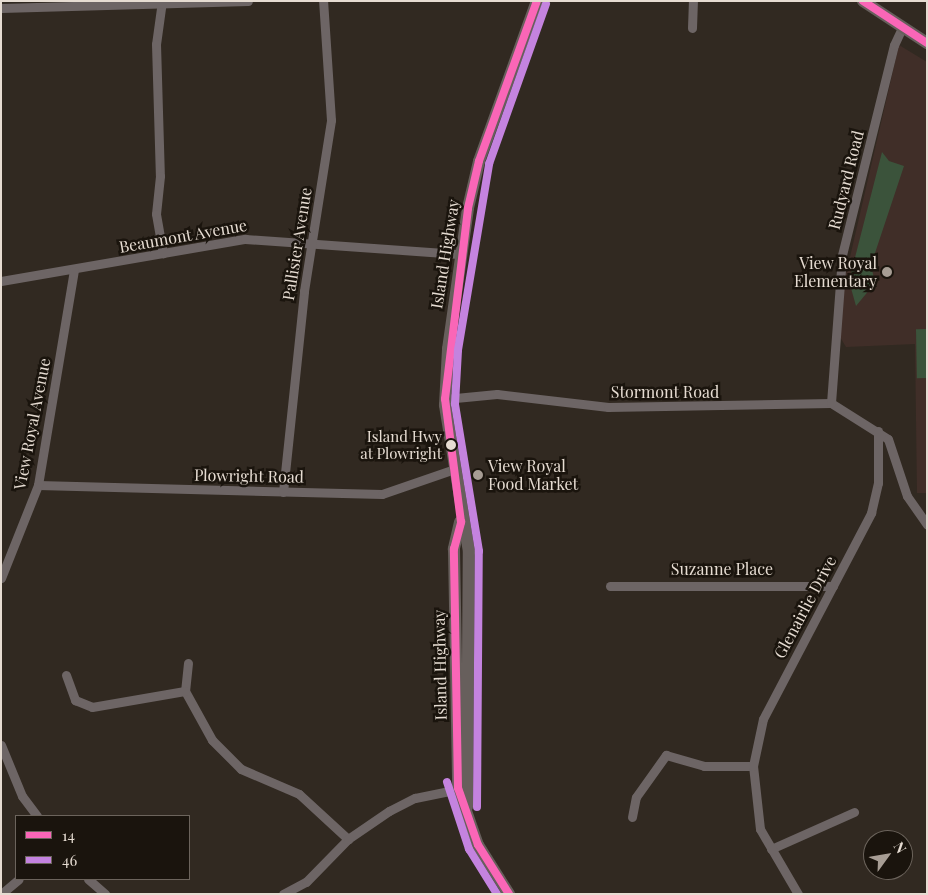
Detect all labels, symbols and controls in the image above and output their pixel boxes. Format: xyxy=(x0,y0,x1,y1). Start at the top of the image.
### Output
street label: Rudyard Road xyxy=(824,128,868,232)
street label: Pallisier Avenue xyxy=(279,186,315,302)
street label: Island Highway xyxy=(427,198,463,310)
street label: Beaumont Avenue xyxy=(117,215,249,257)
place label: View Royal Elementary xyxy=(794,253,877,291)
marker: View Royal Elementary xyxy=(881,266,893,278)
street label: View Royal Avenue xyxy=(10,356,54,492)
street label: Stormont Road xyxy=(611,382,719,402)
place label: Island Hwy at Plowright xyxy=(360,427,442,462)
marker: Island Hwy at Plowright xyxy=(446,440,456,450)
place label: View Royal Food Market xyxy=(488,456,578,494)
street label: Plowright Road xyxy=(194,465,304,487)
marker: View Royal Food Market xyxy=(472,469,484,481)
street label: Glenairlie Drive xyxy=(770,553,840,661)
street label: Suzanne Place xyxy=(671,559,773,579)
street label: Island Highway xyxy=(429,610,451,720)
legend xyxy=(15,815,190,880)
text: 14 xyxy=(62,825,75,845)
north arrow xyxy=(863,830,913,880)
text: N xyxy=(890,838,911,857)
text: 46 xyxy=(62,850,77,870)

